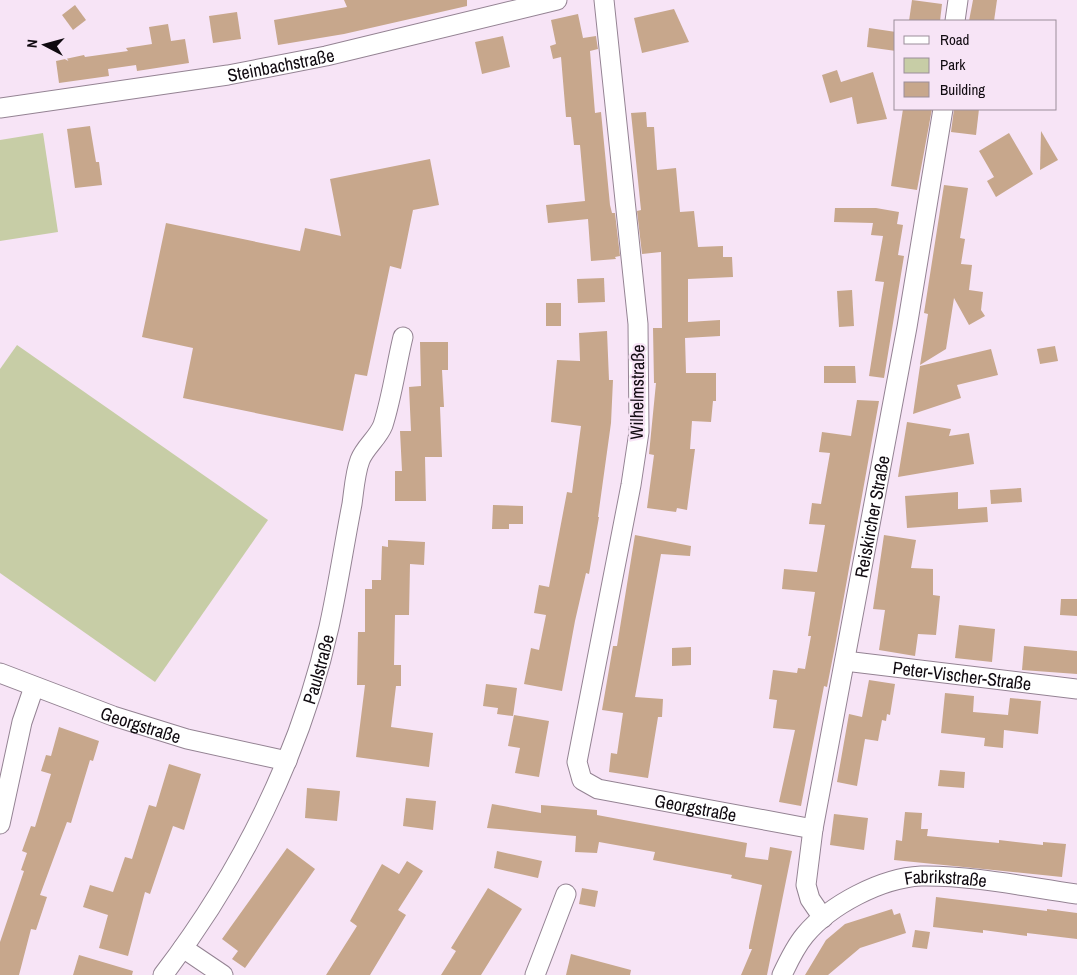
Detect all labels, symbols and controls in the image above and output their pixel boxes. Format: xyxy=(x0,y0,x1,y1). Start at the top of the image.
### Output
north arrow xyxy=(20,20,70,70)
legend xyxy=(894,20,1057,110)
text: Road xyxy=(940,29,969,50)
text: N xyxy=(23,39,41,49)
street label: Steinbachstraße xyxy=(225,42,337,87)
text: Park xyxy=(940,54,966,75)
text: Building xyxy=(940,79,985,100)
street label: Wilhelmstraße xyxy=(624,344,650,440)
street label: Reiskircher Straße xyxy=(848,453,895,580)
street label: Paulstraße xyxy=(296,632,339,707)
street label: Peter-Vischer-Straße xyxy=(891,654,1033,696)
street label: Georgstraße xyxy=(97,700,184,749)
street label: Georgstraße xyxy=(653,787,739,827)
street label: Fabrikstraße xyxy=(902,863,988,893)

